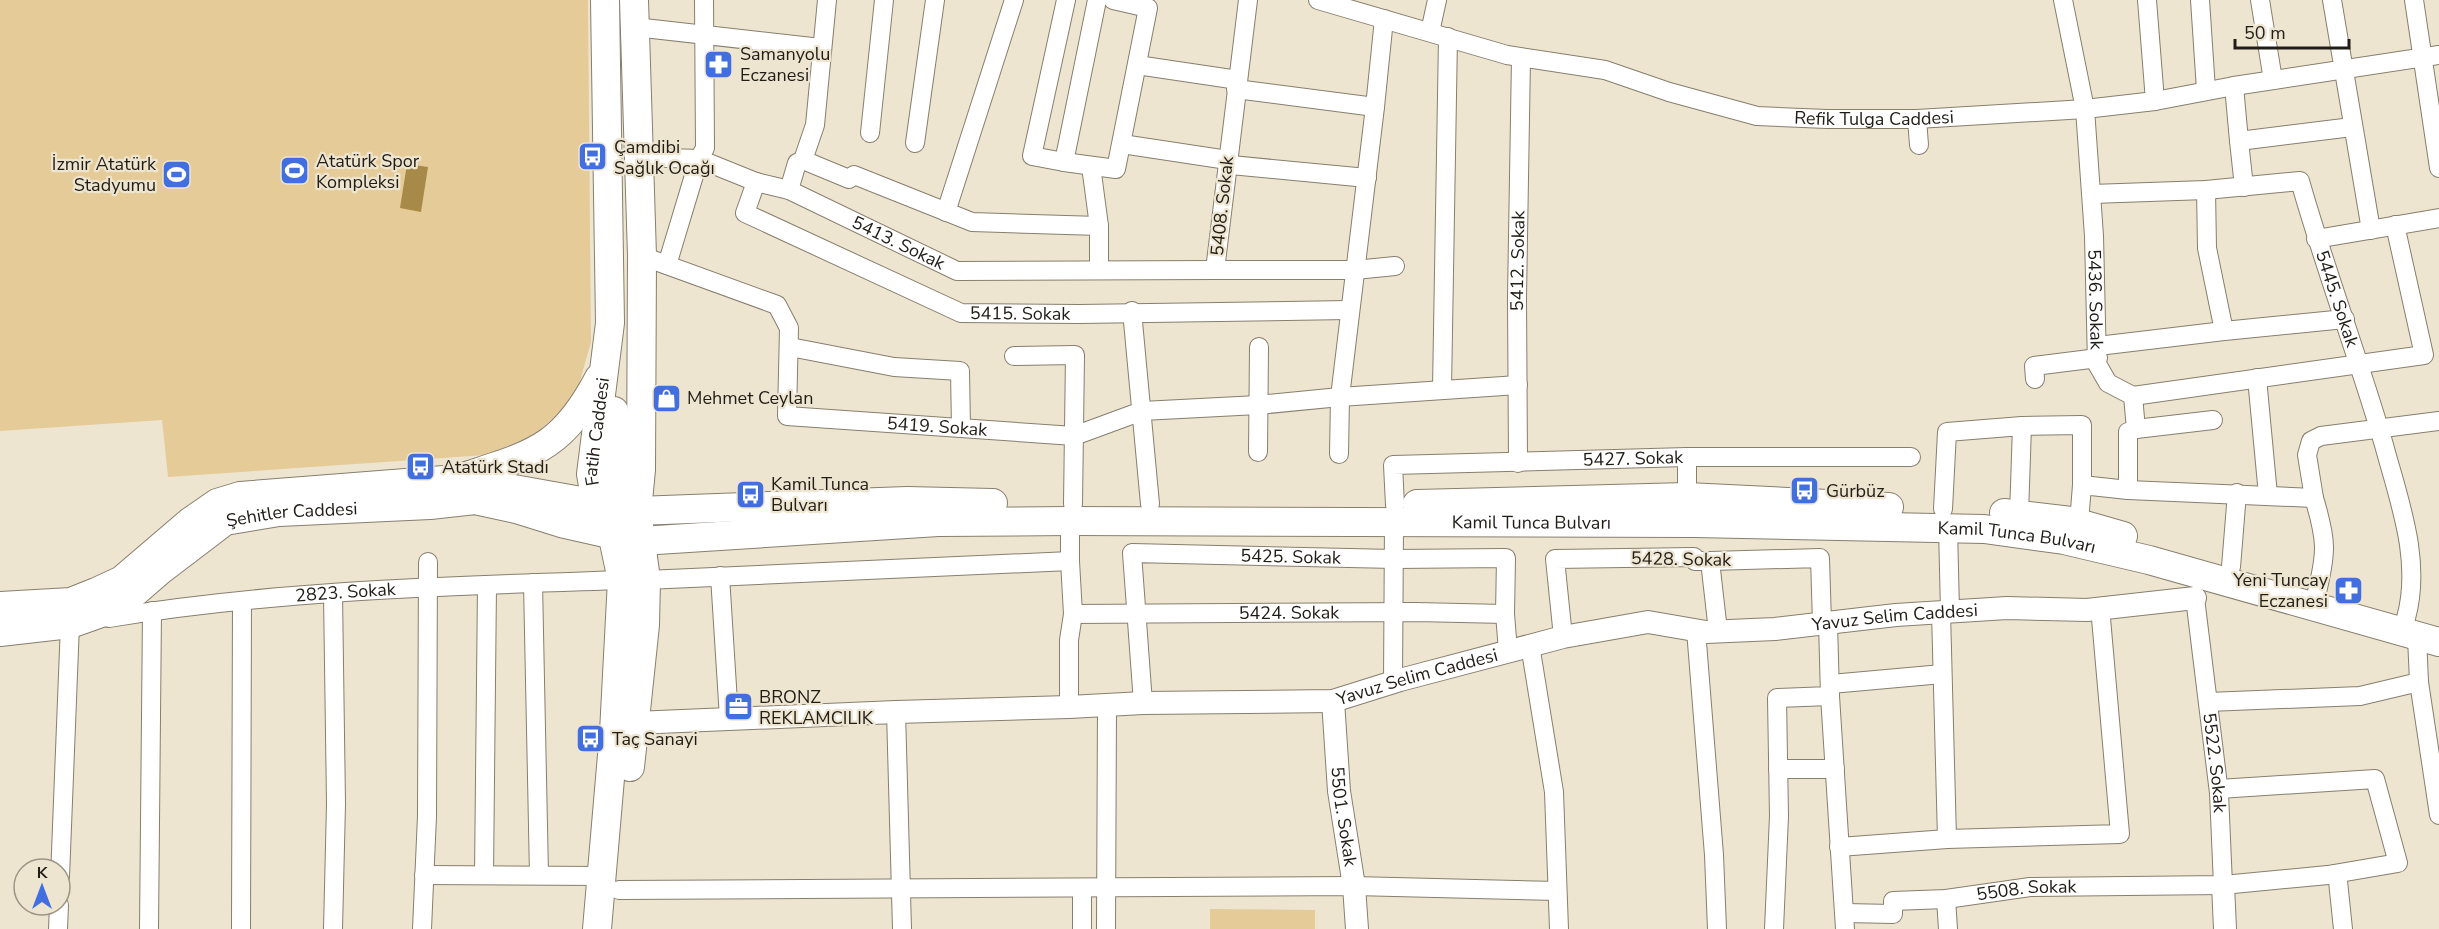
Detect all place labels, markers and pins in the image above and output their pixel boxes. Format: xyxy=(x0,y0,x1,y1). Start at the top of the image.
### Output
place label: Samanyolu Eczanesi xyxy=(740,42,830,87)
pharmacy icon: Samanyolu Eczanesi xyxy=(703,48,735,80)
place label: Çamdibi Sağlık Ocağı xyxy=(614,135,715,180)
bus stop icon: Çamdibi Sağlık Ocağı xyxy=(577,141,609,173)
place label: Atatürk Spor Kompleksi xyxy=(316,149,420,194)
place label: İzmir Atatürk Stadyumu xyxy=(52,152,157,197)
sports icon: Atatürk Spor Kompleksi xyxy=(279,155,311,187)
sports icon: İzmir Atatürk Stadyumu xyxy=(161,158,193,190)
shop icon: Mehmet Ceylan xyxy=(650,382,682,414)
place label: Mehmet Ceylan xyxy=(687,386,813,410)
bus stop icon: Atatürk Stadı xyxy=(405,451,437,483)
place label: Atatürk Stadı xyxy=(442,455,549,479)
place label: Kamil Tunca Bulvarı xyxy=(771,472,869,517)
bus stop icon: Gürbüz xyxy=(1789,475,1821,507)
bus stop icon: Kamil Tunca Bulvarı xyxy=(734,478,766,510)
place label: Gürbüz xyxy=(1826,479,1885,503)
place label: Yeni Tuncay Eczanesi xyxy=(2232,568,2329,613)
pharmacy icon: Yeni Tuncay Eczanesi xyxy=(2333,574,2365,606)
place label: BRONZ REKLAMCILIK xyxy=(759,685,874,730)
office icon: BRONZ REKLAMCILIK xyxy=(722,691,754,723)
bus stop icon: Taç Sanayi xyxy=(575,723,607,755)
place label: Taç Sanayi xyxy=(612,727,698,751)

